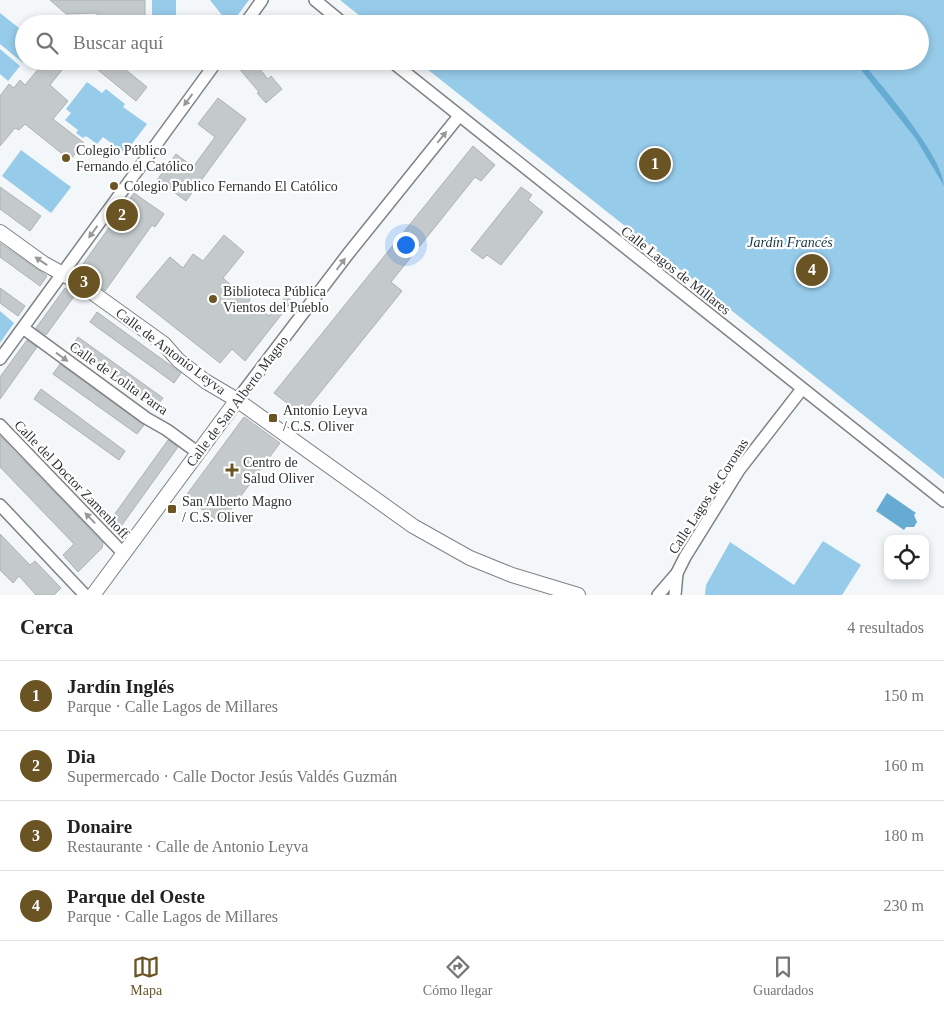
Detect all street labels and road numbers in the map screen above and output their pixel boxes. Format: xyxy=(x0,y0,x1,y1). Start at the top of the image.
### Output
street label: Calle Lagos de Millares xyxy=(618,223,733,318)
street label: Calle de Antonio Leyva xyxy=(113,305,229,398)
street label: Calle de San Alberto Magno xyxy=(183,333,291,469)
street label: Calle de Lolita Parra xyxy=(67,339,171,418)
street label: Calle del Doctor Zamenhoff xyxy=(11,417,132,542)
street label: Calle Lagos de Coronas xyxy=(666,436,751,557)

